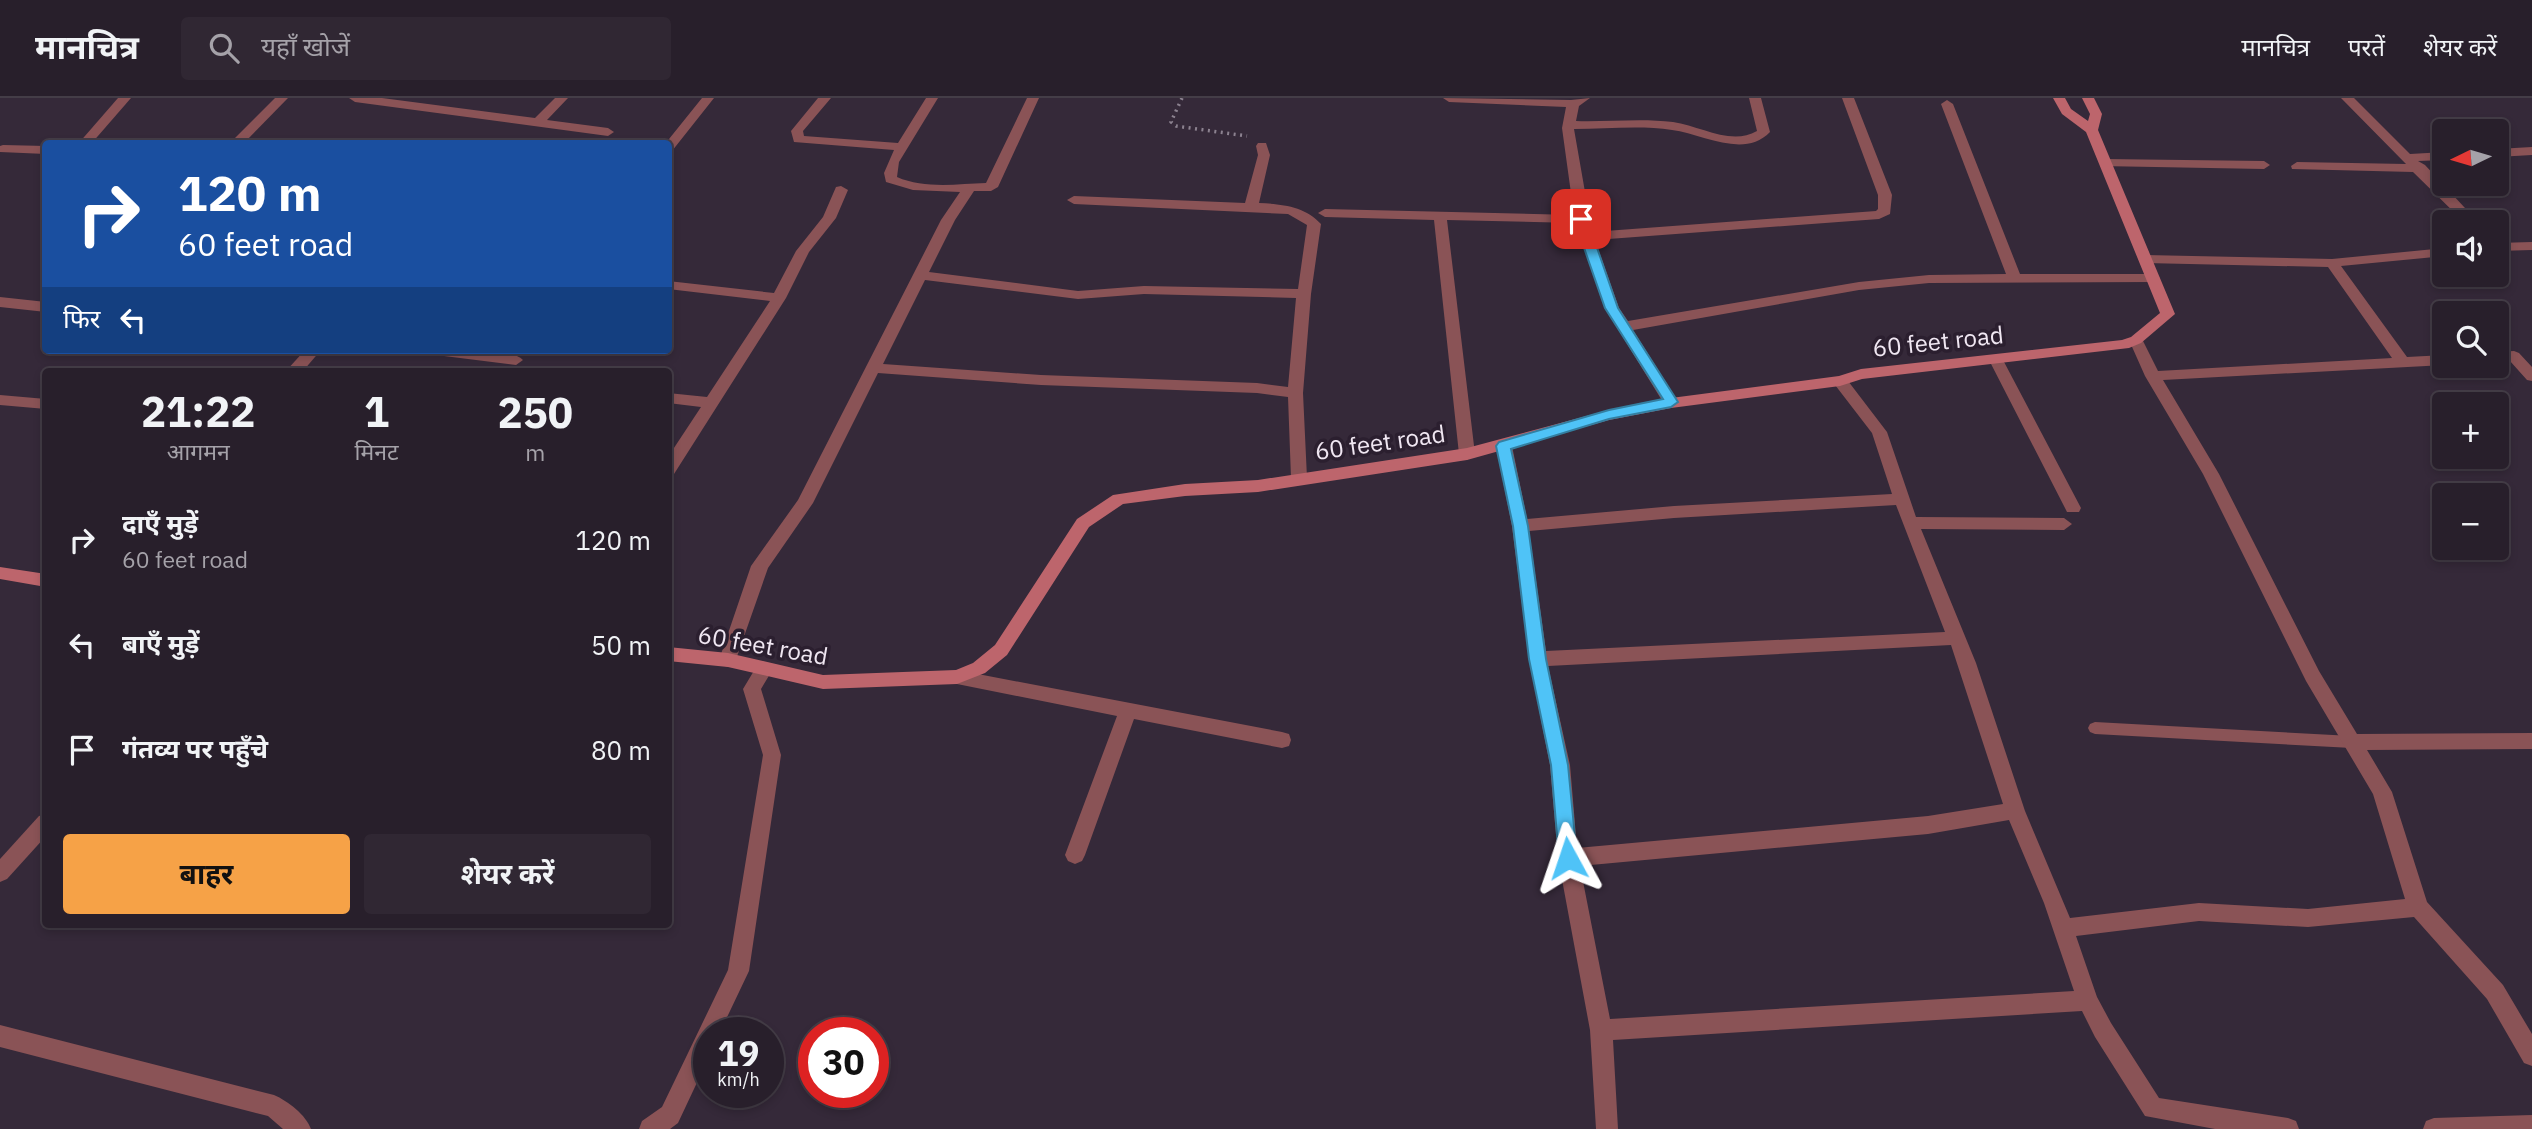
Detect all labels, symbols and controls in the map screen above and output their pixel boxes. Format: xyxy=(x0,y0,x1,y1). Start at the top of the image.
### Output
search box xyxy=(181,17,671,80)
text: मानचित्र xyxy=(35,25,139,68)
icon: search xyxy=(205,29,243,67)
text: यहाँ खोजें xyxy=(261,29,350,63)
text: मानचित्र xyxy=(2241,31,2310,63)
text: परतें xyxy=(2348,31,2385,63)
text: शेयर करें xyxy=(2423,31,2497,63)
north arrow xyxy=(2432,119,2510,196)
map controls xyxy=(2432,119,2509,560)
text: 120 m xyxy=(178,161,322,224)
icon: right xyxy=(63,168,154,259)
pin xyxy=(1551,189,1611,249)
icon: arrive xyxy=(1562,200,1600,238)
button: sound xyxy=(2432,210,2509,287)
text: 60 feet road xyxy=(178,223,353,265)
text: फिर xyxy=(63,301,100,335)
icon: left xyxy=(114,301,152,339)
button: search xyxy=(2432,301,2509,378)
street label: 60 feet road xyxy=(1871,318,2005,364)
text: 21:22 xyxy=(141,384,256,439)
text: 1 xyxy=(364,384,389,439)
text: 250 xyxy=(497,385,573,440)
button: + xyxy=(2432,392,2509,469)
street label: 60 feet road xyxy=(1313,417,1447,467)
text: आगमन xyxy=(167,436,230,466)
text: मिनट xyxy=(354,436,399,466)
text: m xyxy=(525,437,545,467)
button: − xyxy=(2432,483,2509,560)
text: दाएँ मुड़ें xyxy=(122,506,198,540)
icon: right xyxy=(63,521,101,559)
text: 120 m xyxy=(575,523,651,557)
text: 60 feet road xyxy=(122,544,248,574)
street label: 60 feet road xyxy=(695,618,831,672)
icon: left xyxy=(63,626,101,664)
text: बाएँ मुड़ें xyxy=(122,626,199,660)
text: 50 m xyxy=(591,628,651,662)
icon: arrive xyxy=(63,731,101,769)
text: गंतव्य पर पहुँचे xyxy=(122,731,268,765)
text: 80 m xyxy=(591,733,651,767)
position arrow xyxy=(1531,821,1605,895)
button: बाहर xyxy=(63,834,350,914)
button: शेयर करें xyxy=(364,834,651,914)
speed limit sign: 30 xyxy=(798,1017,889,1108)
text: 19 xyxy=(717,1030,760,1076)
text: km/h xyxy=(717,1068,760,1091)

